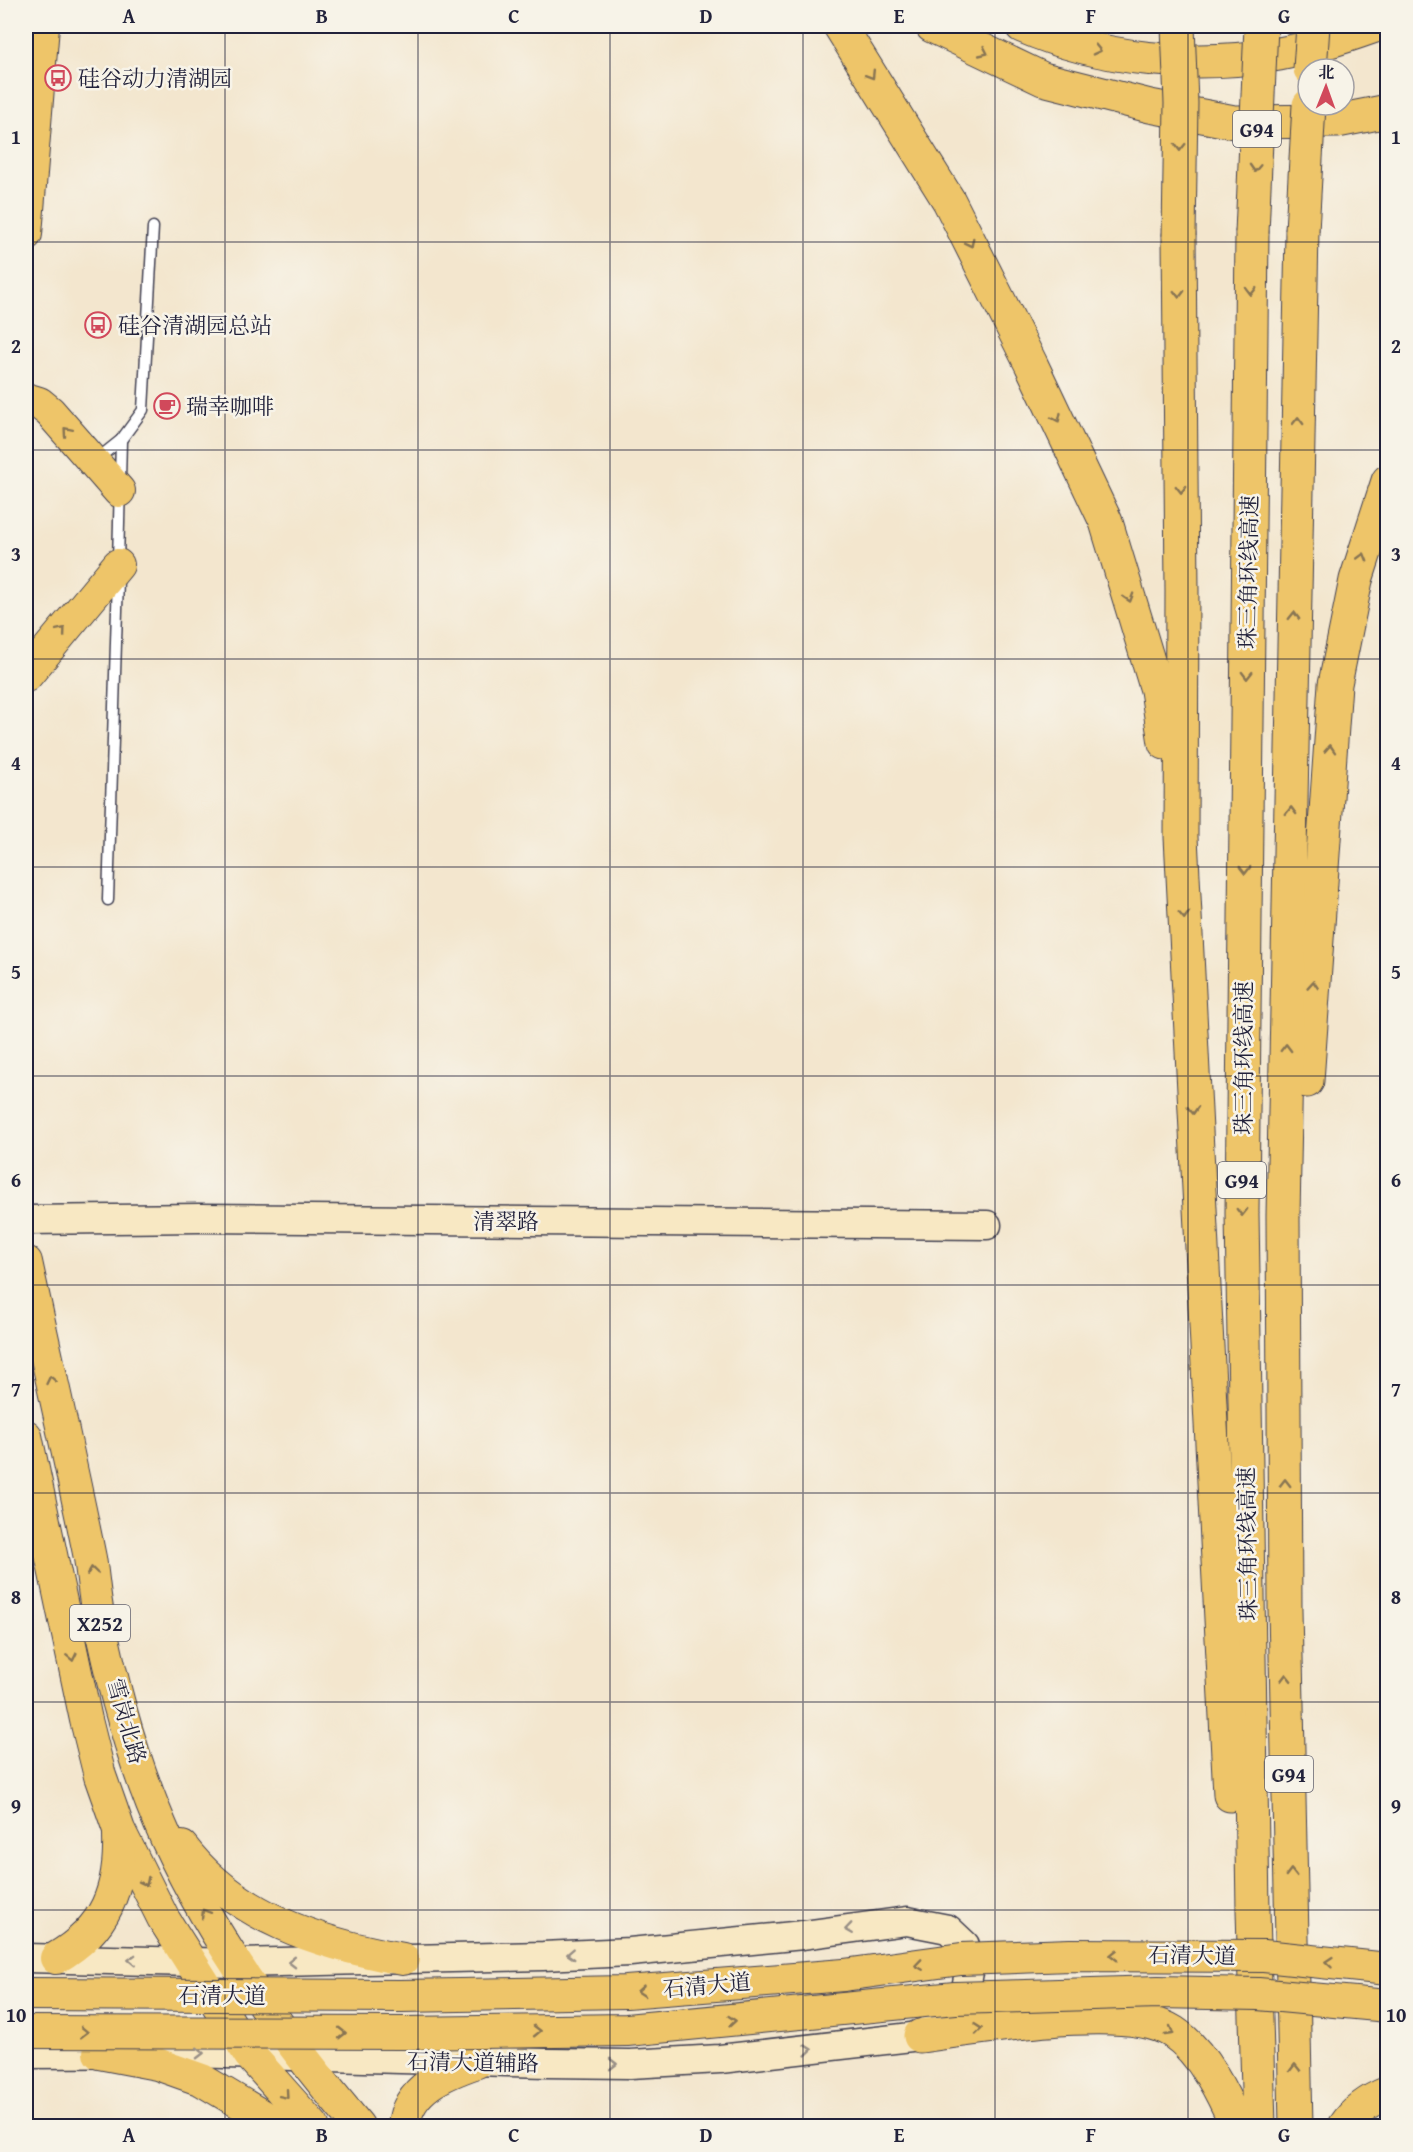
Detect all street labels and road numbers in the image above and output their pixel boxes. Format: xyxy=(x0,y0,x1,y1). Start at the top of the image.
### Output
road number: G94 xyxy=(1233,111,1281,147)
street label: 珠三角环线高速 xyxy=(1231,495,1265,649)
street label: 珠三角环线高速 xyxy=(1227,981,1259,1135)
road number: G94 xyxy=(1218,1162,1266,1198)
street label: 清翠路 xyxy=(473,1205,539,1237)
street label: 珠三角环线高速 xyxy=(1230,1467,1264,1621)
road number: X252 xyxy=(70,1605,130,1641)
street label: 雪岗北路 xyxy=(99,1674,155,1768)
road number: G94 xyxy=(1265,1756,1313,1792)
street label: 石清大道 xyxy=(1148,1938,1236,1972)
street label: 石清大道 xyxy=(662,1965,752,2005)
street label: 石清大道 xyxy=(178,1979,266,2011)
street label: 石清大道辅路 xyxy=(407,2045,539,2079)

